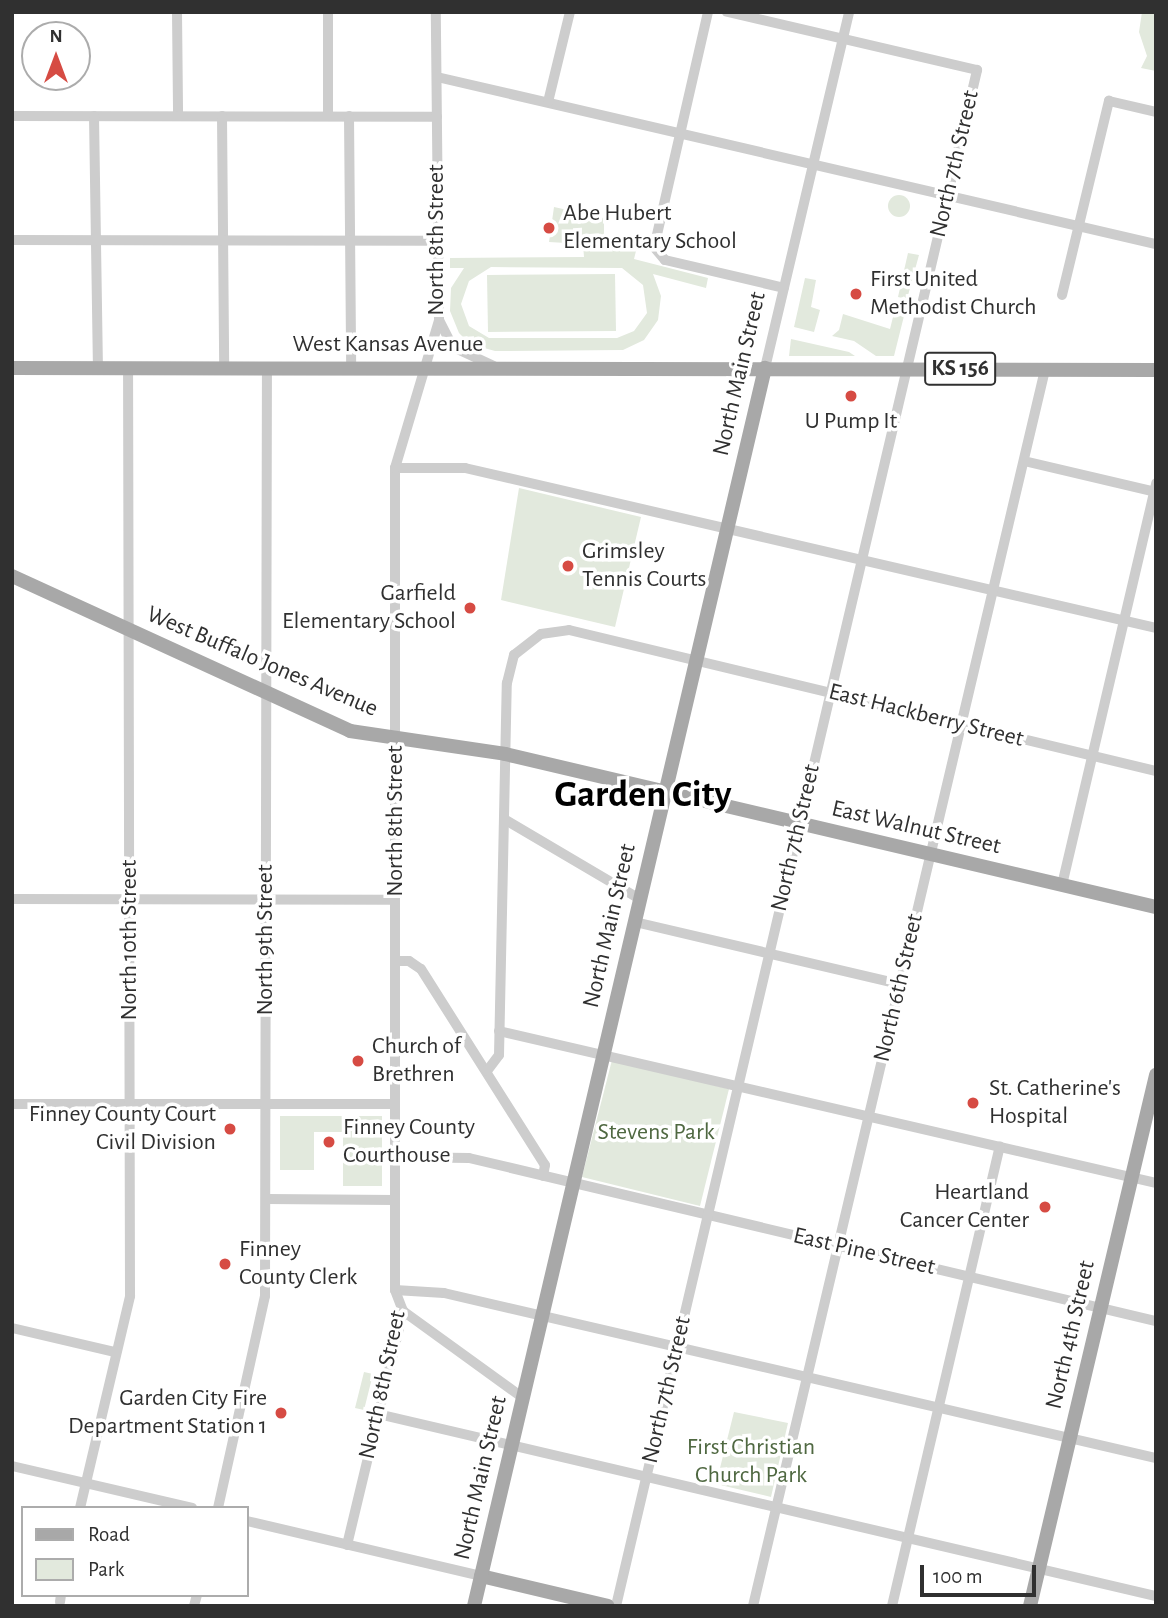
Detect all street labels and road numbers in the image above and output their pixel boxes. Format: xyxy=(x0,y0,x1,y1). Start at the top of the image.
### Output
street label: North 7th Street xyxy=(924,88,986,240)
street label: North 8th Street xyxy=(423,164,451,316)
street label: North Main Street xyxy=(707,289,773,459)
street label: West Kansas Avenue xyxy=(293,331,483,359)
road number: KS 156 xyxy=(923,350,997,388)
street label: West Buffalo Jones Avenue xyxy=(142,600,382,724)
street label: East Hackberry Street xyxy=(826,678,1026,754)
street label: North 8th Street xyxy=(382,745,410,897)
street label: North 7th Street xyxy=(765,762,827,914)
street label: East Walnut Street xyxy=(829,795,1003,861)
street label: North Main Street xyxy=(577,841,643,1011)
street label: North 10th Street xyxy=(116,860,144,1020)
street label: North 9th Street xyxy=(252,864,280,1016)
street label: North 6th Street xyxy=(868,911,930,1065)
street label: East Pine Street xyxy=(790,1222,938,1282)
street label: North 4th Street xyxy=(1040,1258,1102,1412)
street label: North 8th Street xyxy=(353,1308,413,1462)
street label: North 7th Street xyxy=(636,1314,698,1466)
street label: North Main Street xyxy=(448,1393,514,1563)

